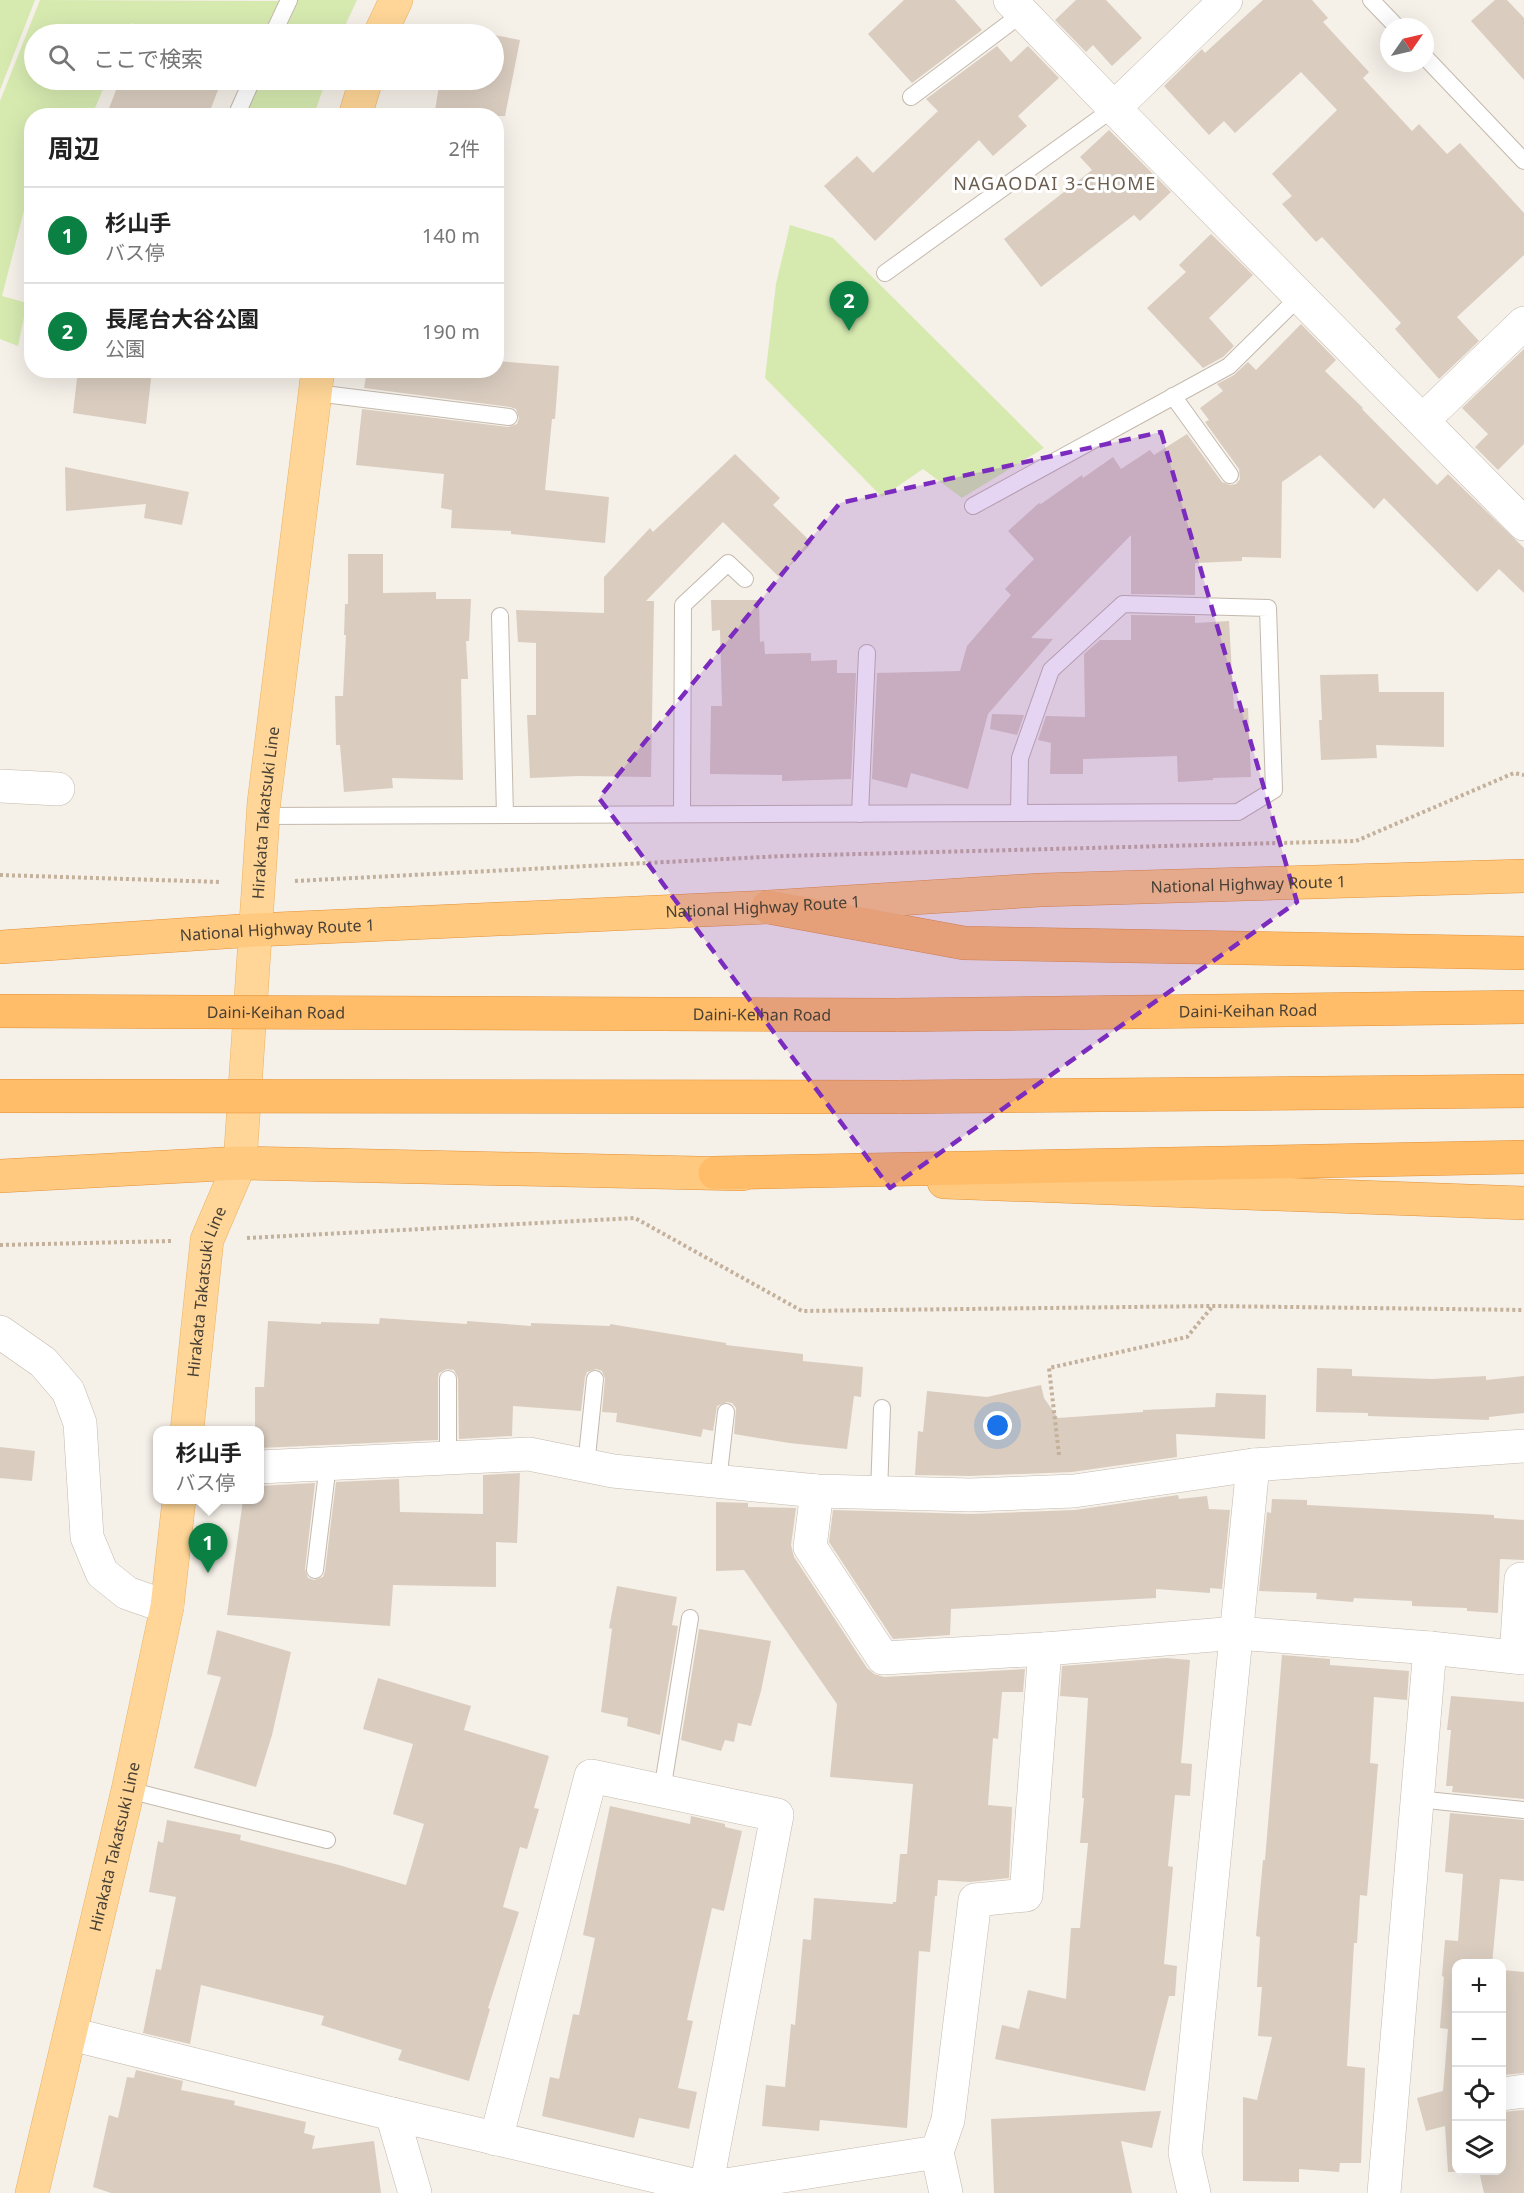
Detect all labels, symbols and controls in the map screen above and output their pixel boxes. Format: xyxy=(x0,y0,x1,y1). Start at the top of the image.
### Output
north arrow xyxy=(1380,18,1434,72)
search box xyxy=(24,24,504,90)
icon: search xyxy=(45,41,78,74)
text: ここで検索 xyxy=(93,43,203,73)
text: 周辺 xyxy=(48,130,100,166)
text: 2件 xyxy=(449,135,480,162)
district label: NAGAODAI 3-CHOME xyxy=(953,171,1157,195)
text: 杉山手 xyxy=(105,207,171,237)
text: 1 xyxy=(62,222,73,249)
text: 140 m xyxy=(422,222,480,249)
text: バス停 xyxy=(105,239,165,266)
pin: 2 xyxy=(830,282,868,331)
text: 長尾台大谷公園 xyxy=(105,303,259,333)
text: 2 xyxy=(62,318,73,345)
text: 190 m xyxy=(422,318,480,345)
text: 公園 xyxy=(105,335,145,362)
street label: Hirakata Takatsuki Line xyxy=(247,725,284,900)
street label: National Highway Route 1 xyxy=(1150,870,1346,898)
street label: National Highway Route 1 xyxy=(665,890,861,923)
street label: National Highway Route 1 xyxy=(179,914,375,946)
street label: Daini-Keihan Road xyxy=(1179,999,1317,1022)
street label: Daini-Keihan Road xyxy=(207,1001,345,1024)
street label: Daini-Keihan Road xyxy=(693,1003,831,1026)
street label: Hirakata Takatsuki Line xyxy=(182,1203,231,1378)
your location xyxy=(983,1411,1012,1440)
popup xyxy=(153,1426,264,1504)
text: 杉山手 xyxy=(175,1437,242,1467)
text: バス停 xyxy=(175,1469,235,1496)
pin: 1 xyxy=(188,1524,228,1573)
street label: Hirakata Takatsuki Line xyxy=(84,1760,145,1934)
map controls xyxy=(1452,1959,1506,2175)
button: + xyxy=(1452,1959,1506,2013)
button: − xyxy=(1452,2013,1506,2067)
button: locate xyxy=(1452,2067,1506,2121)
button: layers xyxy=(1452,2121,1506,2175)

